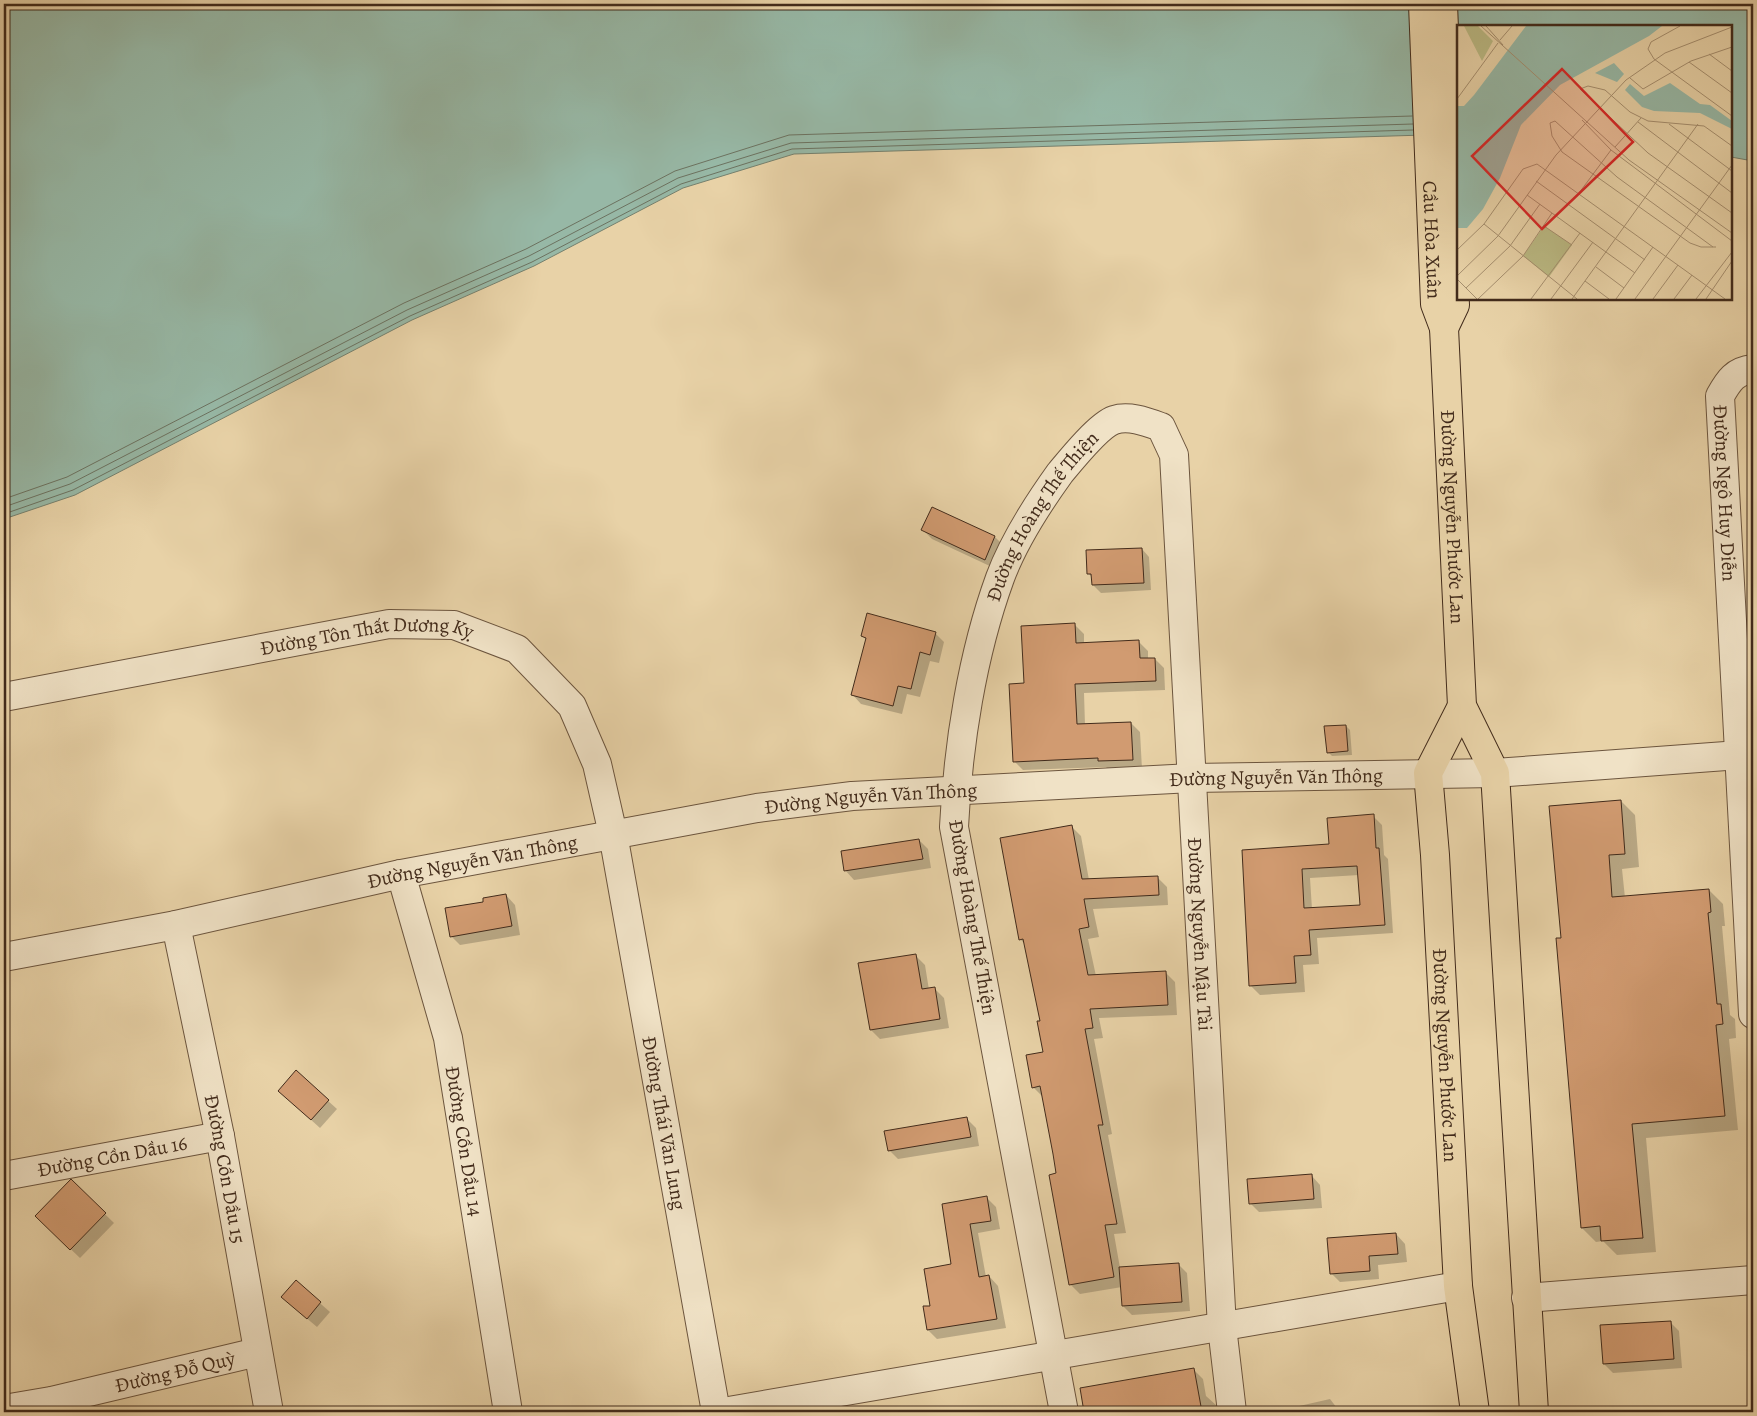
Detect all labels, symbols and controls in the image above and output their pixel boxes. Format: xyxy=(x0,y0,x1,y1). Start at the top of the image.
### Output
inset map xyxy=(1457,25,1732,300)
street label: Cầu Hòa Xuân xyxy=(1416,180,1448,300)
street label: Đường Ngô Huy Diễn xyxy=(1706,404,1743,582)
street label: Đường Nguyễn Phước Lan xyxy=(1434,409,1471,624)
street label: Đường Hoàng Thế Thiện xyxy=(980,425,1105,605)
street label: Đường Tôn Thất Dương Kỵ xyxy=(258,611,479,662)
street label: Đường Nguyễn Văn Thông xyxy=(1169,762,1383,793)
street label: Đường Nguyễn Văn Thông xyxy=(763,776,978,821)
street label: Đường Hoàng Thế Thiện xyxy=(942,817,1003,1017)
street label: Đường Nguyễn Văn Thông xyxy=(364,829,580,895)
street label: Đường Nguyễn Mậu Tài xyxy=(1181,837,1219,1032)
street label: Đường Nguyễn Phước Lan xyxy=(1426,948,1464,1163)
street label: Đường Thái Văn Lung xyxy=(635,1034,693,1212)
street label: Đường Cồn Dầu 14 xyxy=(439,1064,489,1218)
street label: Đường Cồn Dầu 15 xyxy=(198,1092,252,1246)
street label: Đường Cồn Dầu 16 xyxy=(35,1129,189,1184)
street label: Đường Đỗ Quỳ xyxy=(112,1344,239,1399)

